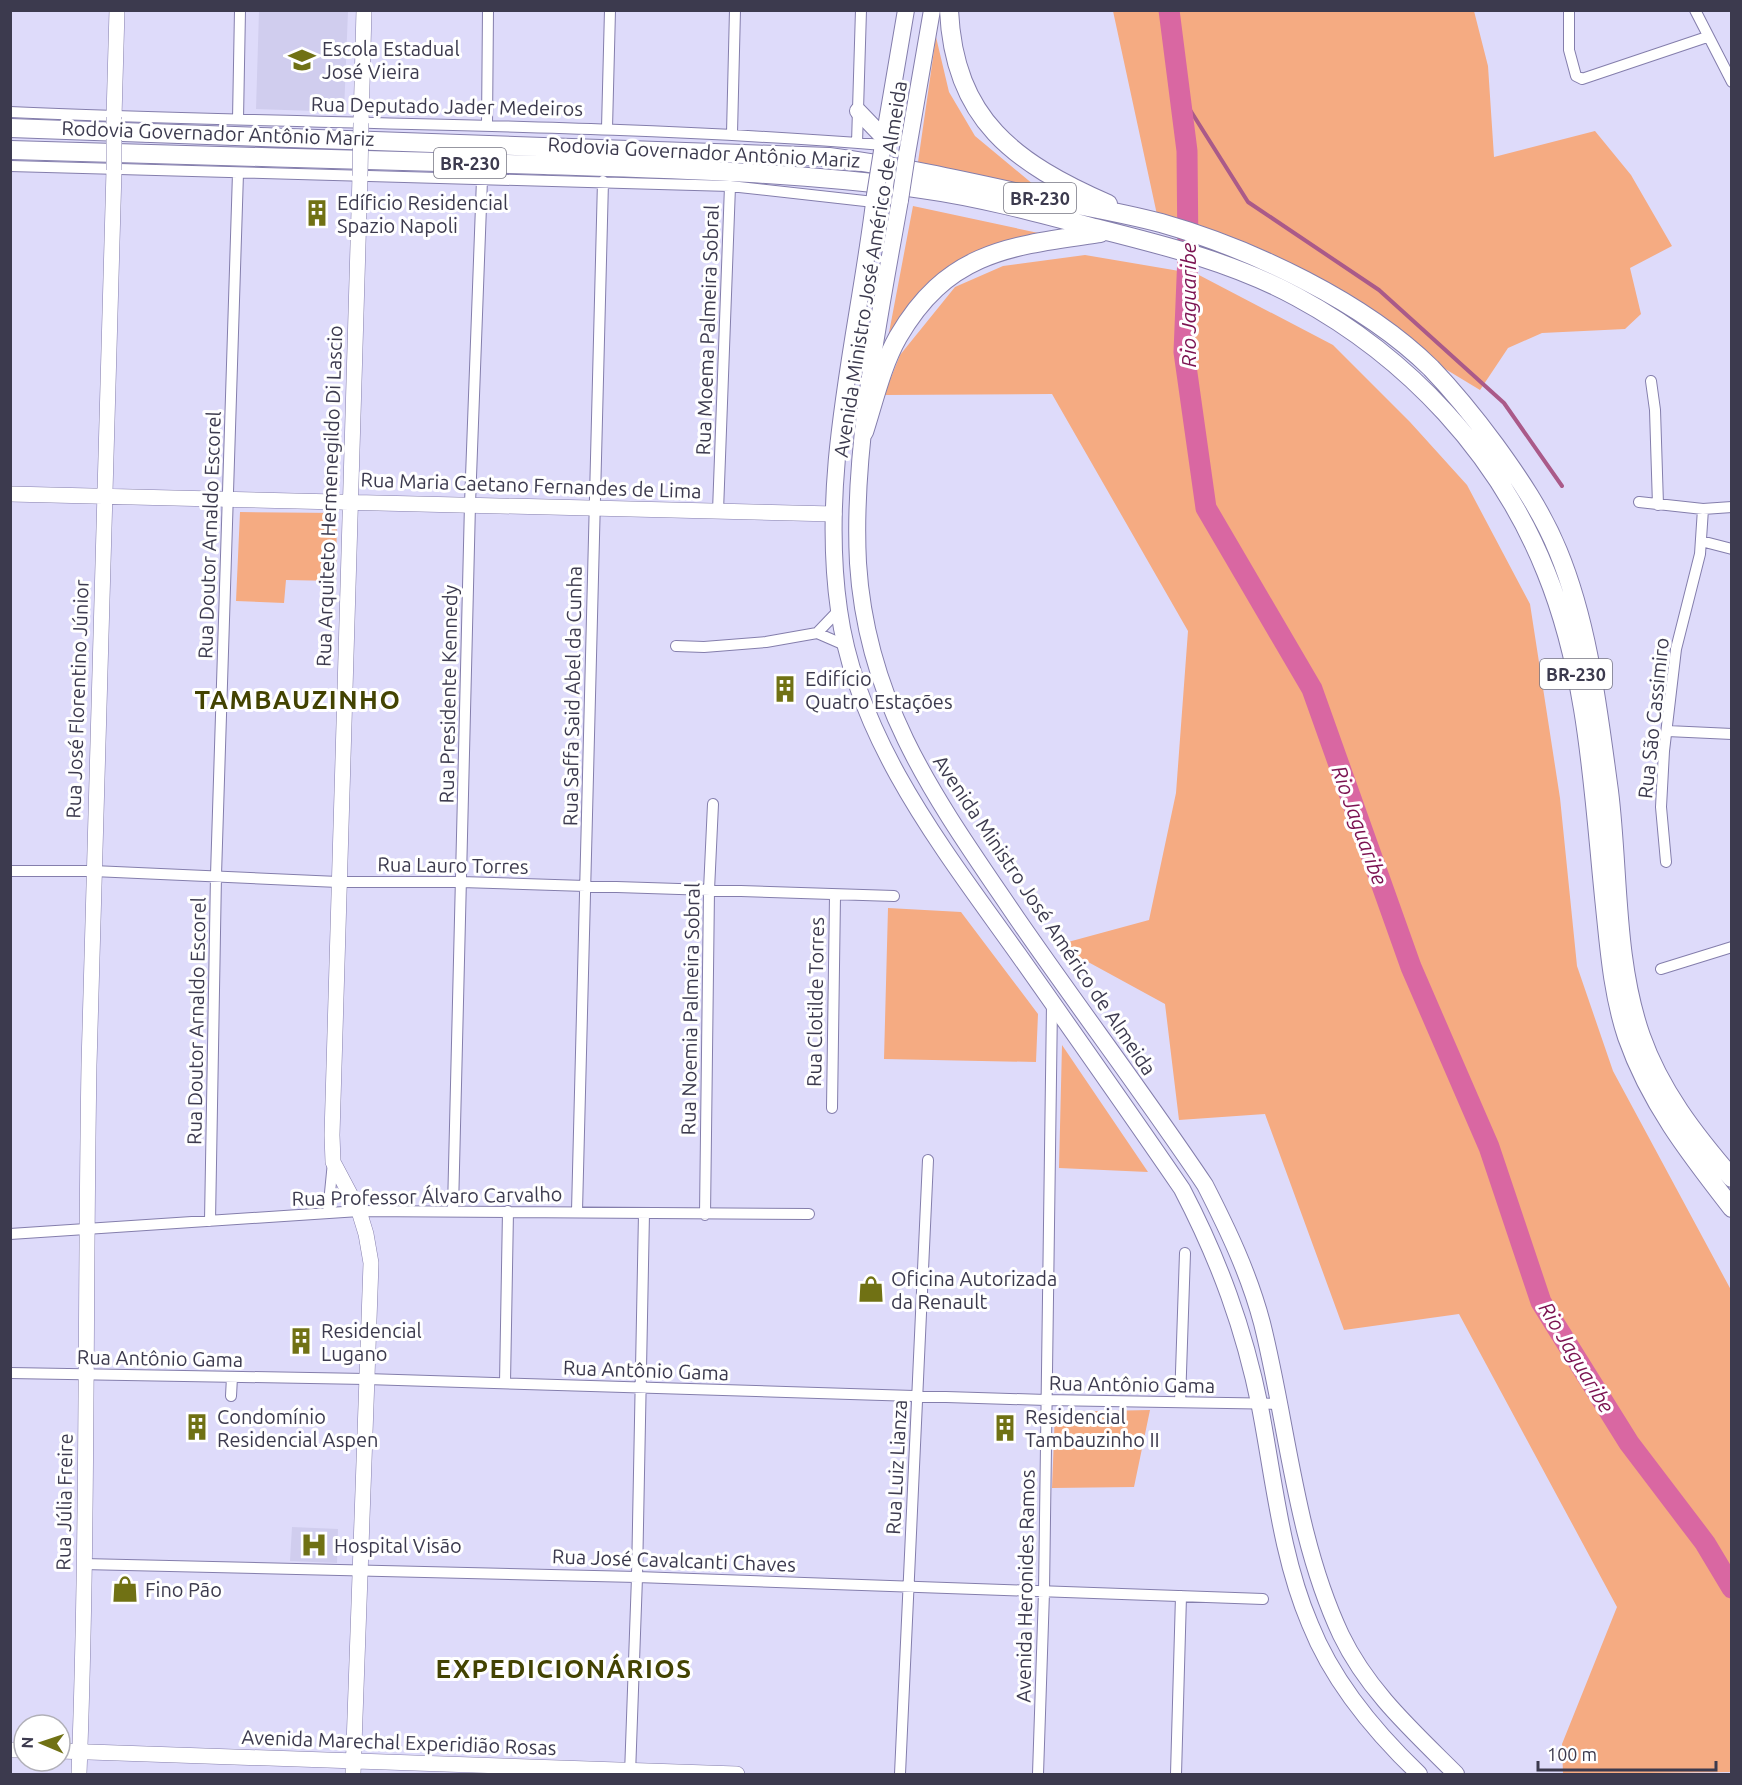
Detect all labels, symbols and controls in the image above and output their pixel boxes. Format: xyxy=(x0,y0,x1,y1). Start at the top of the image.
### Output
place label: Escola Estadual José Vieira xyxy=(322,37,460,83)
school or university icon: Escola Estadual José Vieira xyxy=(287,45,317,75)
street label: Avenida Ministro José Américo de Almeida xyxy=(829,79,911,459)
street label: Rua Deputado Jader Medeiros xyxy=(311,92,583,120)
street label: Rodovia Governador Antônio Mariz xyxy=(61,116,375,150)
street label: Rodovia Governador Antônio Mariz xyxy=(547,132,861,172)
road number: BR-230 xyxy=(434,148,506,178)
road number: BR-230 xyxy=(1004,183,1076,213)
place label: Edíficio Residencial Spazio Napoli xyxy=(337,191,508,237)
building icon: Edíficio Residencial Spazio Napoli xyxy=(302,198,332,228)
street label: Rua Moema Palmeira Sobral xyxy=(691,204,723,456)
water label: Rio Jaguaribe xyxy=(1176,242,1200,367)
street label: Rua Arquiteto Hermenegildo Di Lascio xyxy=(312,325,346,667)
street label: Rua Doutor Arnaldo Escorel xyxy=(193,411,225,659)
street label: Rua Maria Caetano Fernandes de Lima xyxy=(360,468,702,502)
street label: Rua Saffa Said Abel da Cunha xyxy=(558,566,586,826)
street label: Rua José Florentino Júnior xyxy=(61,579,93,819)
street label: Rua Presidente Kennedy xyxy=(435,584,461,803)
street label: Rua São Cassimiro xyxy=(1633,636,1673,800)
road number: BR-230 xyxy=(1540,659,1612,689)
place label: Edifício Quatro Estações xyxy=(805,667,953,713)
building icon: Edifício Quatro Estações xyxy=(770,674,800,704)
district label: TAMBAUZINHO xyxy=(195,685,401,714)
street label: Avenida Ministro José Américo de Almeida xyxy=(929,751,1161,1079)
water label: Rio Jaguaribe xyxy=(1327,762,1393,888)
street label: Rua Lauro Torres xyxy=(377,852,529,878)
street label: Rua Noemia Palmeira Sobral xyxy=(676,883,704,1135)
street label: Rua Doutor Arnaldo Escorel xyxy=(182,897,210,1145)
street label: Rua Clotilde Torres xyxy=(802,917,828,1087)
street label: Rua Professor Álvaro Carvalho xyxy=(291,1182,563,1210)
place label: Oficina Autorizada da Renault xyxy=(891,1267,1057,1313)
shop icon: Oficina Autorizada da Renault xyxy=(856,1274,886,1304)
water label: Rio Jaguaribe xyxy=(1535,1297,1620,1417)
place label: Residencial Lugano xyxy=(321,1319,422,1365)
building icon: Residencial Lugano xyxy=(286,1326,316,1356)
street label: Rua Antônio Gama xyxy=(77,1345,243,1371)
street label: Rua Antônio Gama xyxy=(562,1356,730,1384)
street label: Rua Antônio Gama xyxy=(1049,1371,1215,1397)
street label: Rua Luiz Lianza xyxy=(881,1399,911,1535)
place label: Condomínio Residencial Aspen xyxy=(217,1405,379,1451)
place label: Residencial Tambauzinho II xyxy=(1025,1405,1160,1451)
building icon: Condomínio Residencial Aspen xyxy=(182,1412,212,1442)
building icon: Residencial Tambauzinho II xyxy=(990,1413,1020,1443)
street label: Rua Júlia Freire xyxy=(51,1433,77,1571)
street label: Avenida Heronides Ramos xyxy=(1011,1469,1039,1703)
hospital icon: Hospital Visão xyxy=(299,1530,329,1560)
place label: Hospital Visão xyxy=(334,1534,462,1557)
street label: Rua José Cavalcanti Chaves xyxy=(552,1544,796,1576)
shop icon: Fino Pão xyxy=(110,1574,140,1604)
place label: Fino Pão xyxy=(145,1578,222,1601)
district label: EXPEDICIONÁRIOS xyxy=(436,1653,692,1683)
north arrow xyxy=(12,1713,72,1773)
street label: Avenida Marechal Experidião Rosas xyxy=(241,1725,557,1759)
scale bar xyxy=(1538,1734,1716,1772)
text: N xyxy=(18,1736,36,1749)
text: 100 m xyxy=(1547,1744,1597,1764)

